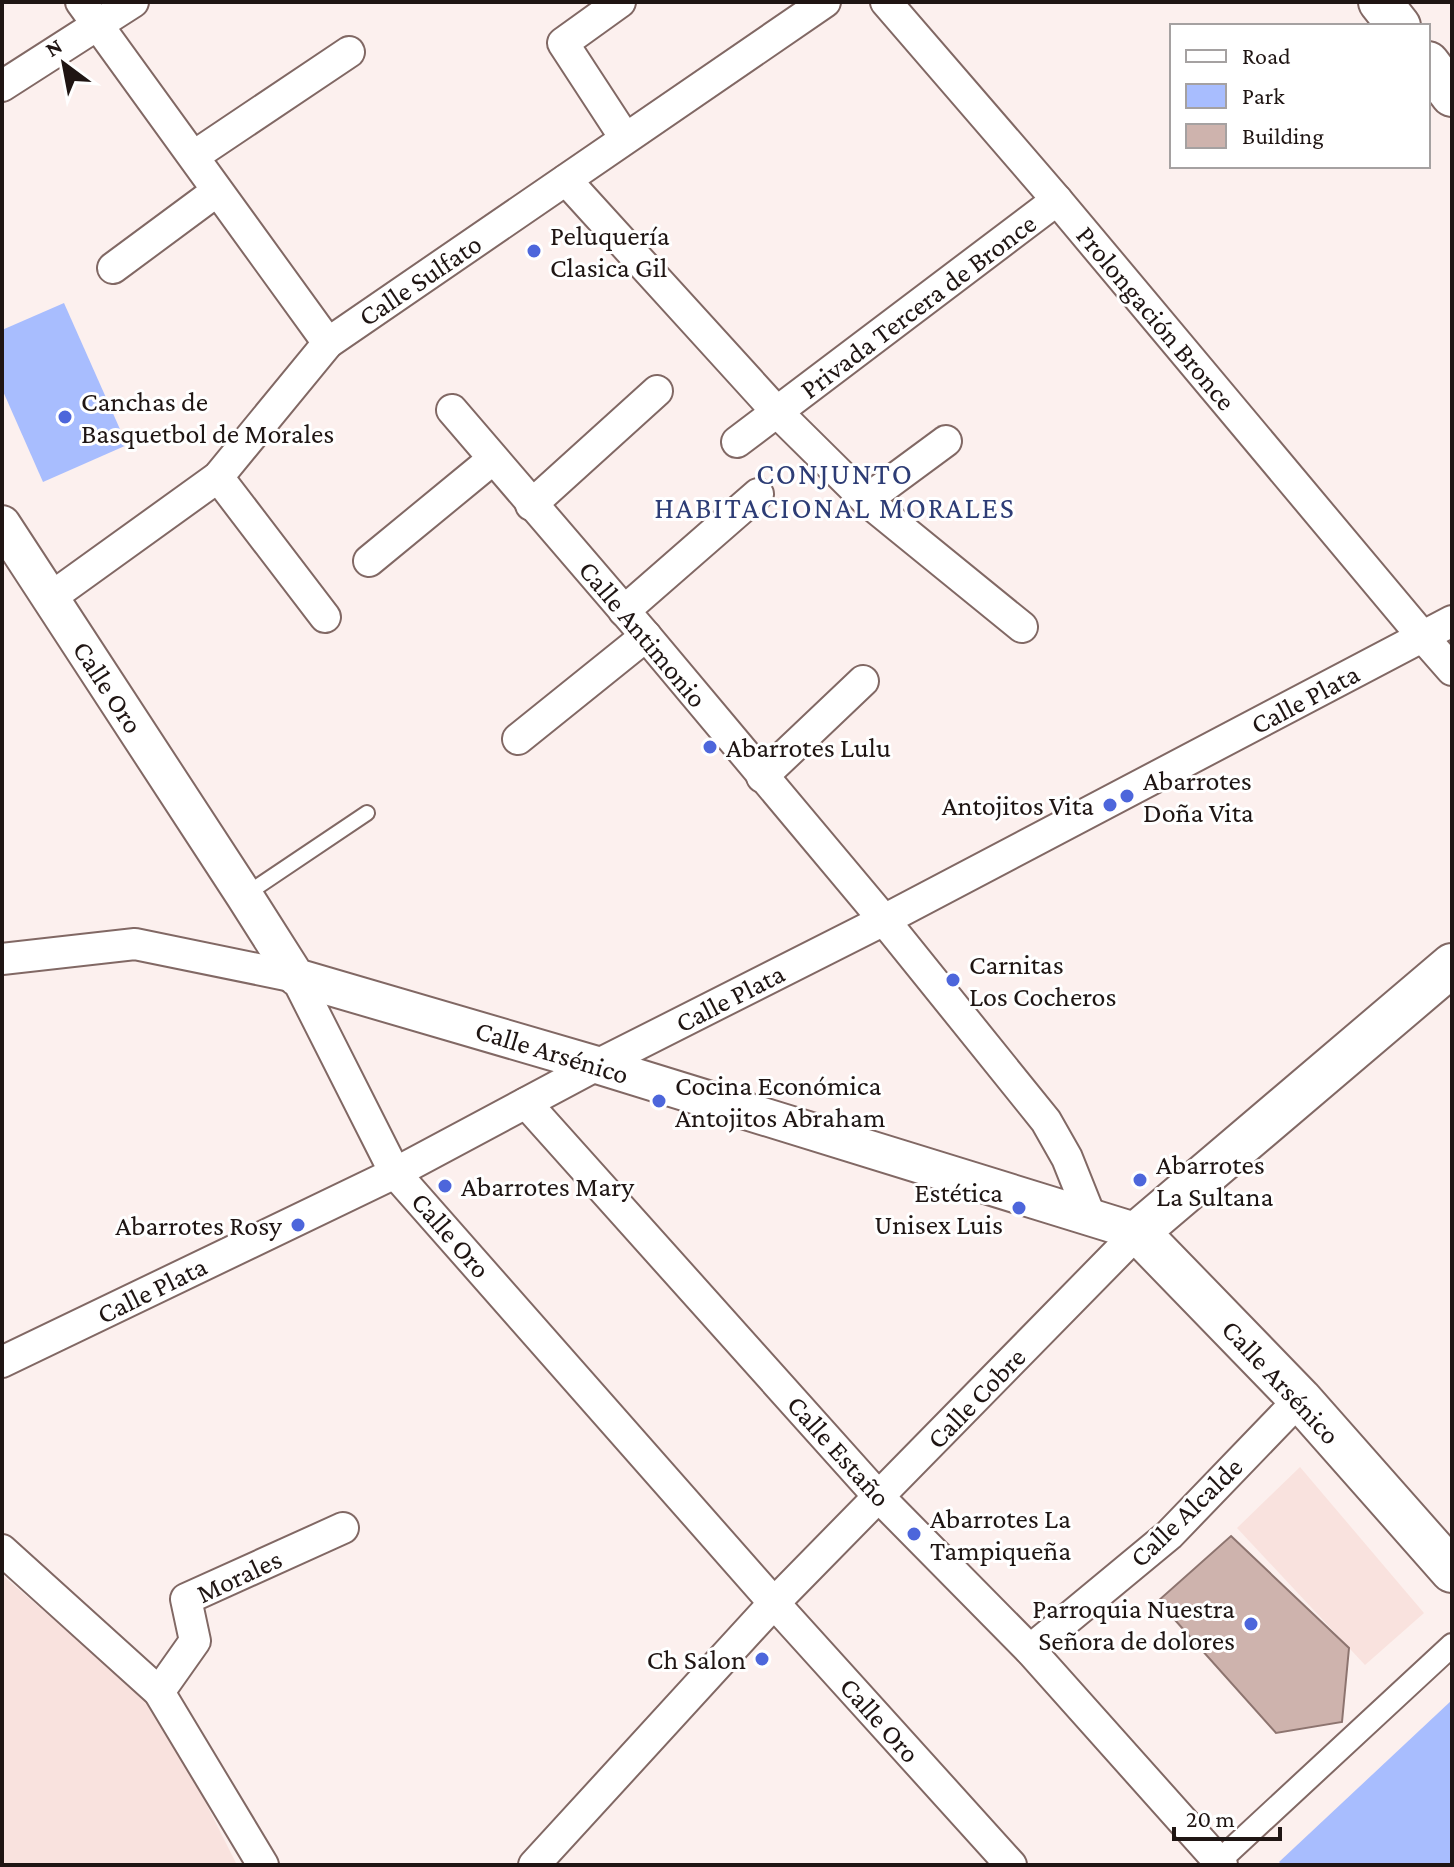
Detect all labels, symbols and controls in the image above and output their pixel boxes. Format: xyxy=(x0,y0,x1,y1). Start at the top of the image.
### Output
north arrow xyxy=(24,24,104,104)
legend xyxy=(1170,24,1430,168)
text: N xyxy=(41,33,67,62)
text: Road xyxy=(1242,42,1291,69)
text: Park xyxy=(1242,82,1285,109)
text: Building xyxy=(1242,122,1324,149)
street label: Privada Tercera de Bronce xyxy=(794,207,1042,405)
place label: Peluquería Clasica Gil xyxy=(550,220,670,283)
street label: Prolongación Bronce xyxy=(1070,220,1242,416)
street label: Calle Sulfato xyxy=(353,228,487,332)
marker: Peluquería Clasica Gil xyxy=(525,242,543,260)
place label: Canchas de Basquetbol de Morales xyxy=(81,386,334,449)
marker: Canchas de Basquetbol de Morales xyxy=(56,408,74,426)
district label: CONJUNTO HABITACIONAL MORALES xyxy=(654,457,1016,524)
street label: Calle Antimonio xyxy=(573,554,713,714)
street label: Calle Oro xyxy=(67,635,149,739)
street label: Calle Plata xyxy=(1246,658,1364,740)
place label: Abarrotes Lulu xyxy=(726,732,891,763)
marker: Abarrotes Lulu xyxy=(701,738,719,756)
place label: Abarrotes Doña Vita xyxy=(1143,765,1254,828)
marker: Abarrotes Doña Vita xyxy=(1118,787,1136,805)
place label: Antojitos Vita xyxy=(942,790,1094,821)
marker: Antojitos Vita xyxy=(1101,796,1119,814)
place label: Carnitas Los Cocheros xyxy=(969,949,1116,1012)
street label: Calle Plata xyxy=(670,957,790,1039)
marker: Carnitas Los Cocheros xyxy=(944,971,962,989)
street label: Calle Arsénico xyxy=(472,1014,632,1090)
place label: Cocina Económica Antojitos Abraham xyxy=(675,1070,885,1133)
marker: Cocina Económica Antojitos Abraham xyxy=(650,1092,668,1110)
place label: Abarrotes La Sultana xyxy=(1156,1149,1274,1212)
place label: Abarrotes Mary xyxy=(461,1171,635,1202)
marker: Abarrotes La Sultana xyxy=(1131,1171,1149,1189)
marker: Abarrotes Mary xyxy=(436,1177,454,1195)
place label: Estética Unisex Luis xyxy=(874,1177,1003,1240)
street label: Calle Oro xyxy=(405,1186,497,1284)
marker: Estética Unisex Luis xyxy=(1010,1199,1028,1217)
place label: Abarrotes Rosy xyxy=(115,1210,283,1241)
marker: Abarrotes Rosy xyxy=(289,1216,307,1234)
street label: Calle Plata xyxy=(92,1250,212,1330)
street label: Calle Arsénico xyxy=(1216,1314,1346,1450)
street label: Calle Cobre xyxy=(920,1341,1032,1455)
street label: Calle Estaño xyxy=(781,1389,897,1513)
street label: Calle Alcalde xyxy=(1123,1451,1249,1573)
place label: Abarrotes La Tampiqueña xyxy=(930,1503,1071,1566)
marker: Abarrotes La Tampiqueña xyxy=(905,1525,923,1543)
street label: Morales xyxy=(192,1543,286,1609)
place label: Parroquia Nuestra Señora de dolores xyxy=(1032,1593,1235,1656)
marker: Parroquia Nuestra Señora de dolores xyxy=(1242,1615,1260,1633)
place label: Ch Salon xyxy=(647,1644,746,1675)
marker: Ch Salon xyxy=(753,1650,771,1668)
street label: Calle Oro xyxy=(834,1671,926,1769)
scale bar xyxy=(1174,1791,1280,1841)
text: 20 m xyxy=(1186,1805,1235,1832)

